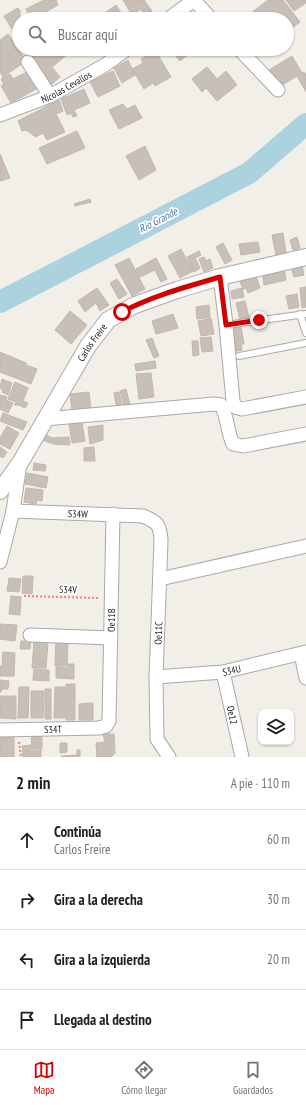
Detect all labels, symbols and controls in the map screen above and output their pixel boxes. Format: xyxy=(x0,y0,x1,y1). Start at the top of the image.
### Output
search box xyxy=(12,12,294,56)
icon: search xyxy=(26,23,48,45)
text: Buscar aquí xyxy=(58,25,118,44)
street label: Nicolas Cevallos xyxy=(39,68,94,106)
water label: Rio Grande xyxy=(136,204,181,236)
route start xyxy=(113,303,131,321)
route end xyxy=(250,311,268,329)
street label: Carlos Freire xyxy=(75,321,110,364)
street label: S34W xyxy=(68,507,88,521)
street label: S34V xyxy=(59,583,77,596)
street label: Oe11B xyxy=(105,608,118,632)
street label: Oe11C xyxy=(152,621,165,645)
street label: S34U xyxy=(221,662,242,679)
street label: Oe12 xyxy=(224,705,240,726)
map controls xyxy=(258,709,294,745)
button: layers xyxy=(258,709,294,745)
street label: S34T xyxy=(44,723,63,736)
text: 2 min xyxy=(16,772,50,794)
text: A pie · 110 m xyxy=(231,775,290,792)
text: Continúa xyxy=(54,822,101,841)
icon: ahead xyxy=(16,829,38,851)
text: 60 m xyxy=(267,831,290,848)
text: Carlos Freire xyxy=(54,841,110,858)
icon: right xyxy=(16,889,38,911)
text: Gira a la derecha xyxy=(54,890,143,909)
text: 30 m xyxy=(267,891,290,908)
icon: left xyxy=(16,949,38,971)
text: Gira a la izquierda xyxy=(54,950,150,969)
text: 20 m xyxy=(267,951,290,968)
icon: arrive xyxy=(16,1009,38,1031)
text: Llegada al destino xyxy=(54,1010,152,1029)
tab: Mapa xyxy=(33,1059,55,1097)
tab: Cómo llegar xyxy=(121,1059,167,1097)
tab: Guardados xyxy=(233,1059,273,1097)

